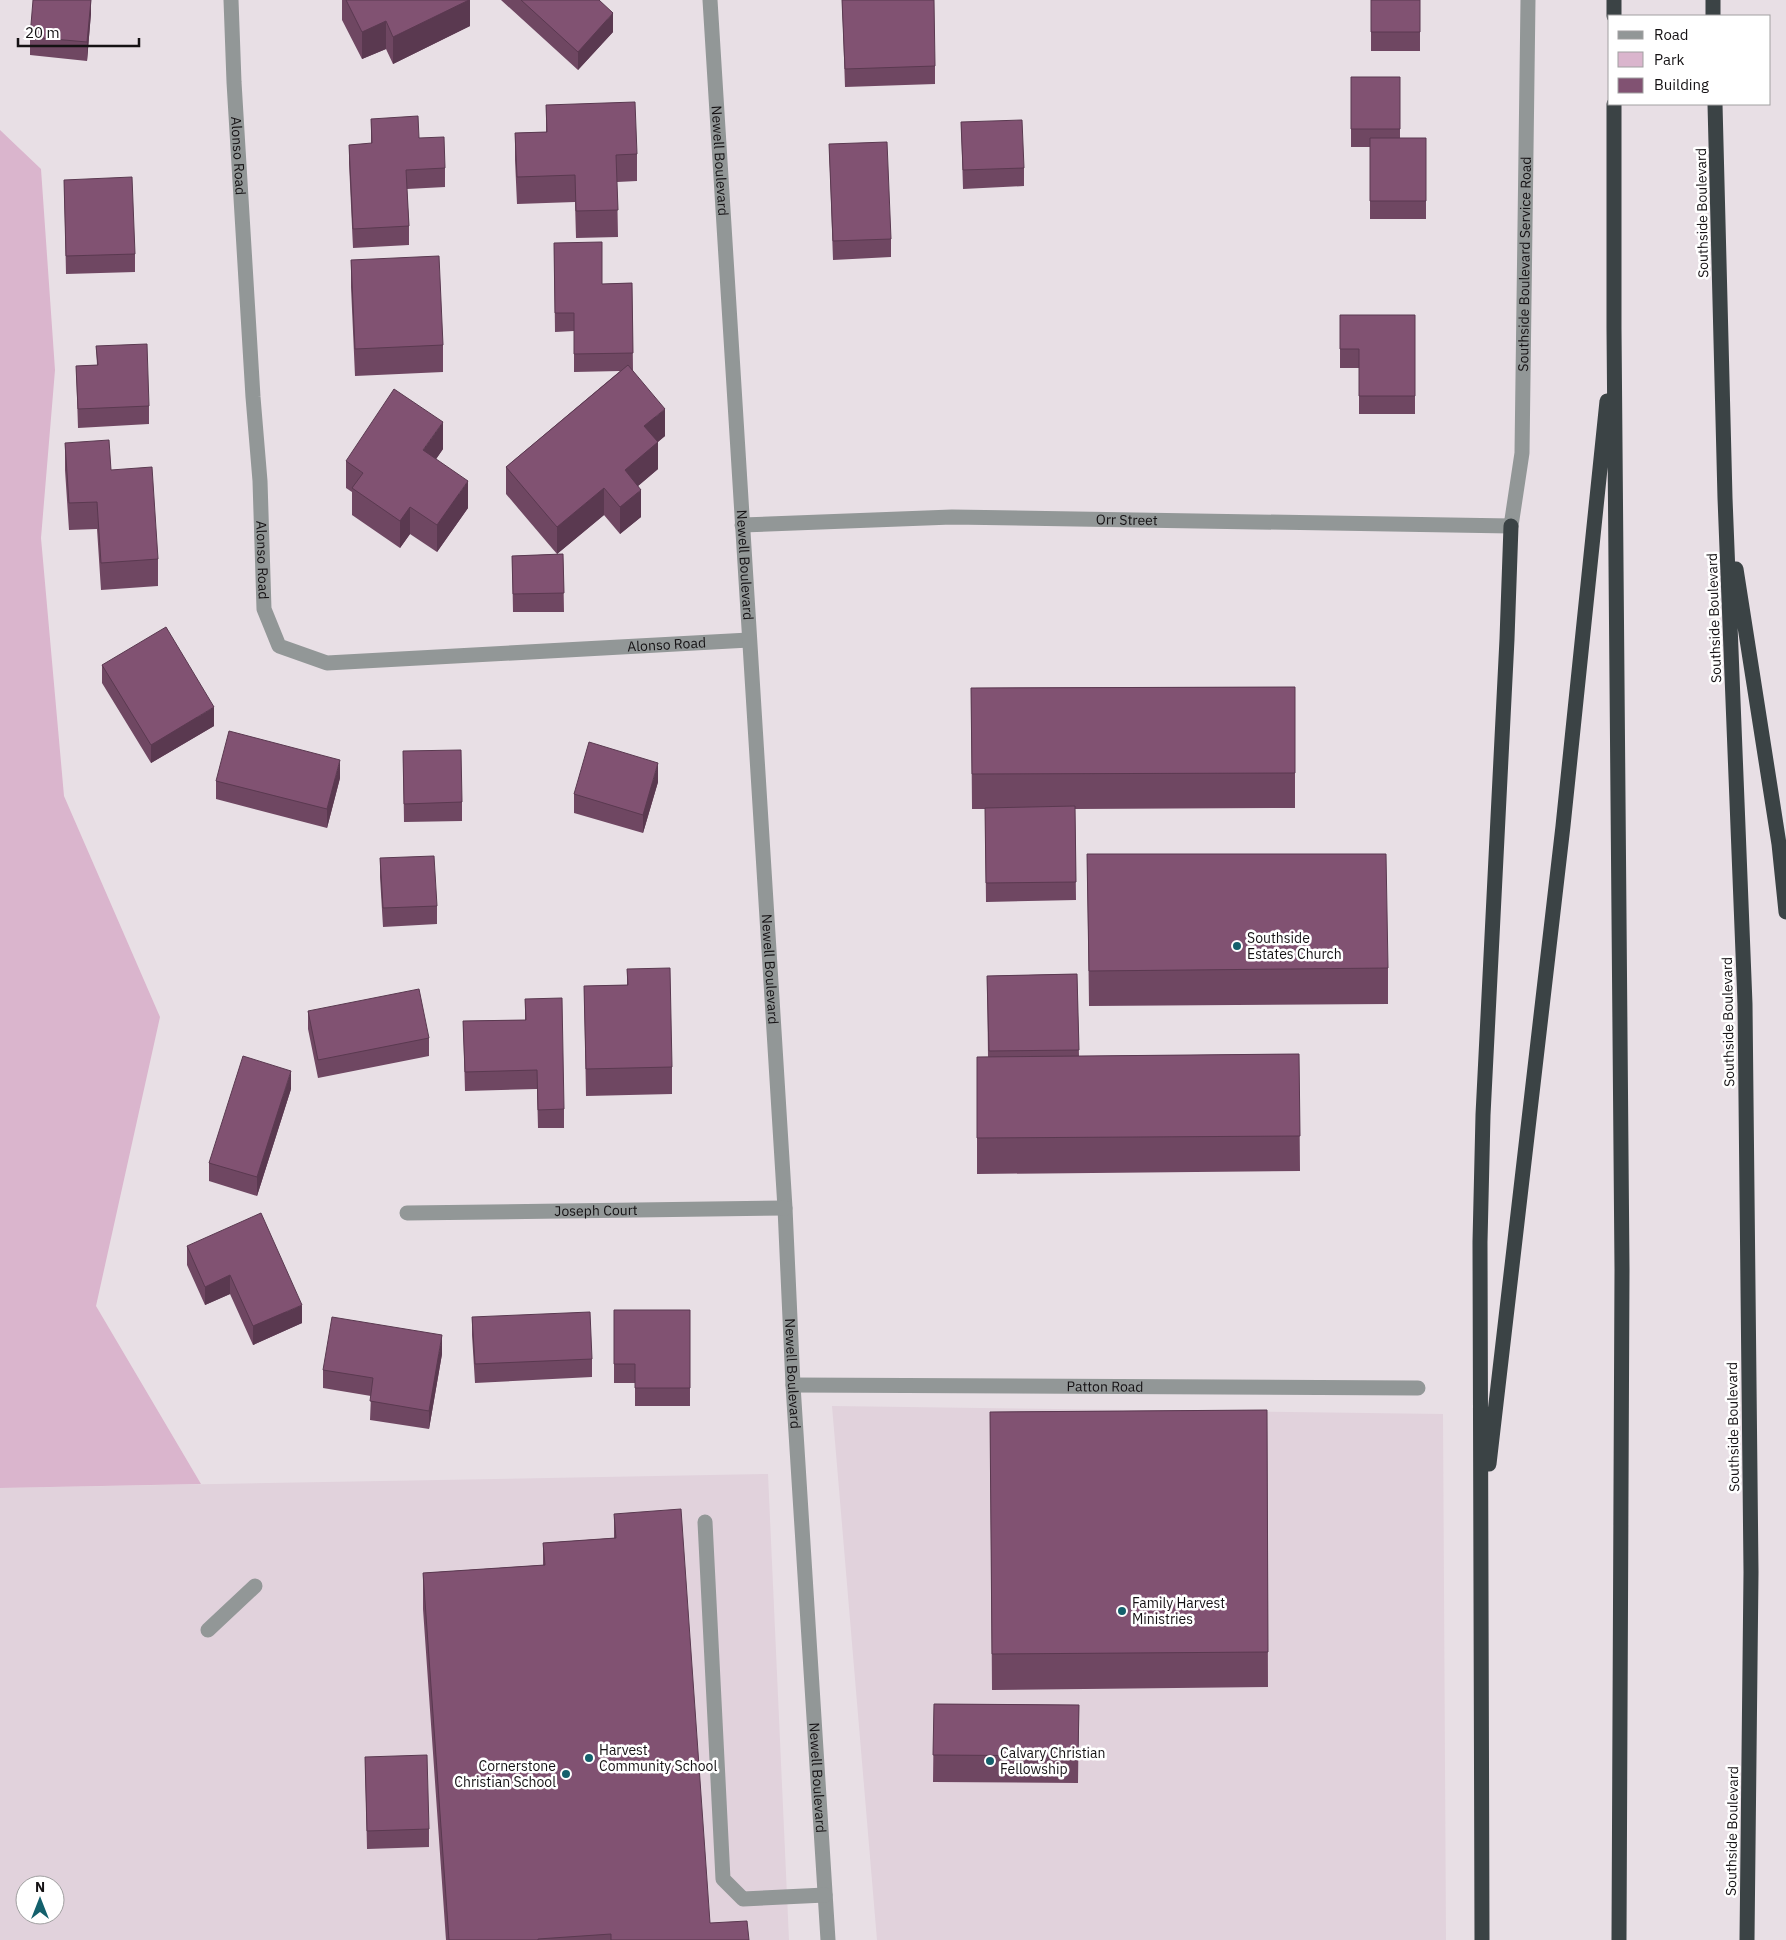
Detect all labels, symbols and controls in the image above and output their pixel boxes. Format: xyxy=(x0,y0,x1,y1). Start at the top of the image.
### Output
scale bar xyxy=(18,15,139,47)
legend xyxy=(1608,15,1771,105)
text: 20 m xyxy=(25,23,60,42)
text: Road xyxy=(1654,25,1689,44)
text: Park xyxy=(1654,50,1684,69)
text: Building xyxy=(1654,75,1709,94)
street label: Newell Boulevard xyxy=(708,105,732,216)
street label: Alonso Road xyxy=(227,116,250,196)
street label: Southside Boulevard xyxy=(1692,148,1712,278)
street label: Southside Boulevard Service Road xyxy=(1514,156,1535,372)
street label: Newell Boulevard xyxy=(733,509,757,621)
street label: Orr Street xyxy=(1096,510,1158,529)
street label: Alonso Road xyxy=(252,520,273,600)
street label: Southside Boulevard xyxy=(1703,553,1725,683)
street label: Alonso Road xyxy=(627,633,706,656)
street label: Newell Boulevard xyxy=(758,913,783,1025)
place label: Southside Estates Church xyxy=(1247,929,1342,963)
marker: Southside Estates Church xyxy=(1231,940,1243,952)
street label: Southside Boulevard xyxy=(1718,957,1738,1087)
street label: Joseph Court xyxy=(554,1201,638,1220)
street label: Newell Boulevard xyxy=(781,1318,805,1429)
street label: Southside Boulevard xyxy=(1723,1362,1743,1492)
street label: Patton Road xyxy=(1067,1377,1143,1396)
place label: Family Harvest Ministries xyxy=(1132,1594,1225,1628)
marker: Family Harvest Ministries xyxy=(1116,1605,1128,1617)
street label: Newell Boulevard xyxy=(805,1722,830,1833)
place label: Harvest Community School xyxy=(599,1741,717,1775)
place label: Calvary Christian Fellowship xyxy=(1000,1744,1106,1778)
marker: Harvest Community School xyxy=(583,1752,595,1764)
marker: Calvary Christian Fellowship xyxy=(984,1755,996,1767)
place label: Cornerstone Christian School xyxy=(454,1757,556,1791)
street label: Southside Boulevard xyxy=(1722,1766,1742,1896)
marker: Cornerstone Christian School xyxy=(560,1768,572,1780)
north arrow xyxy=(15,1875,65,1925)
text: N xyxy=(35,1878,45,1896)

